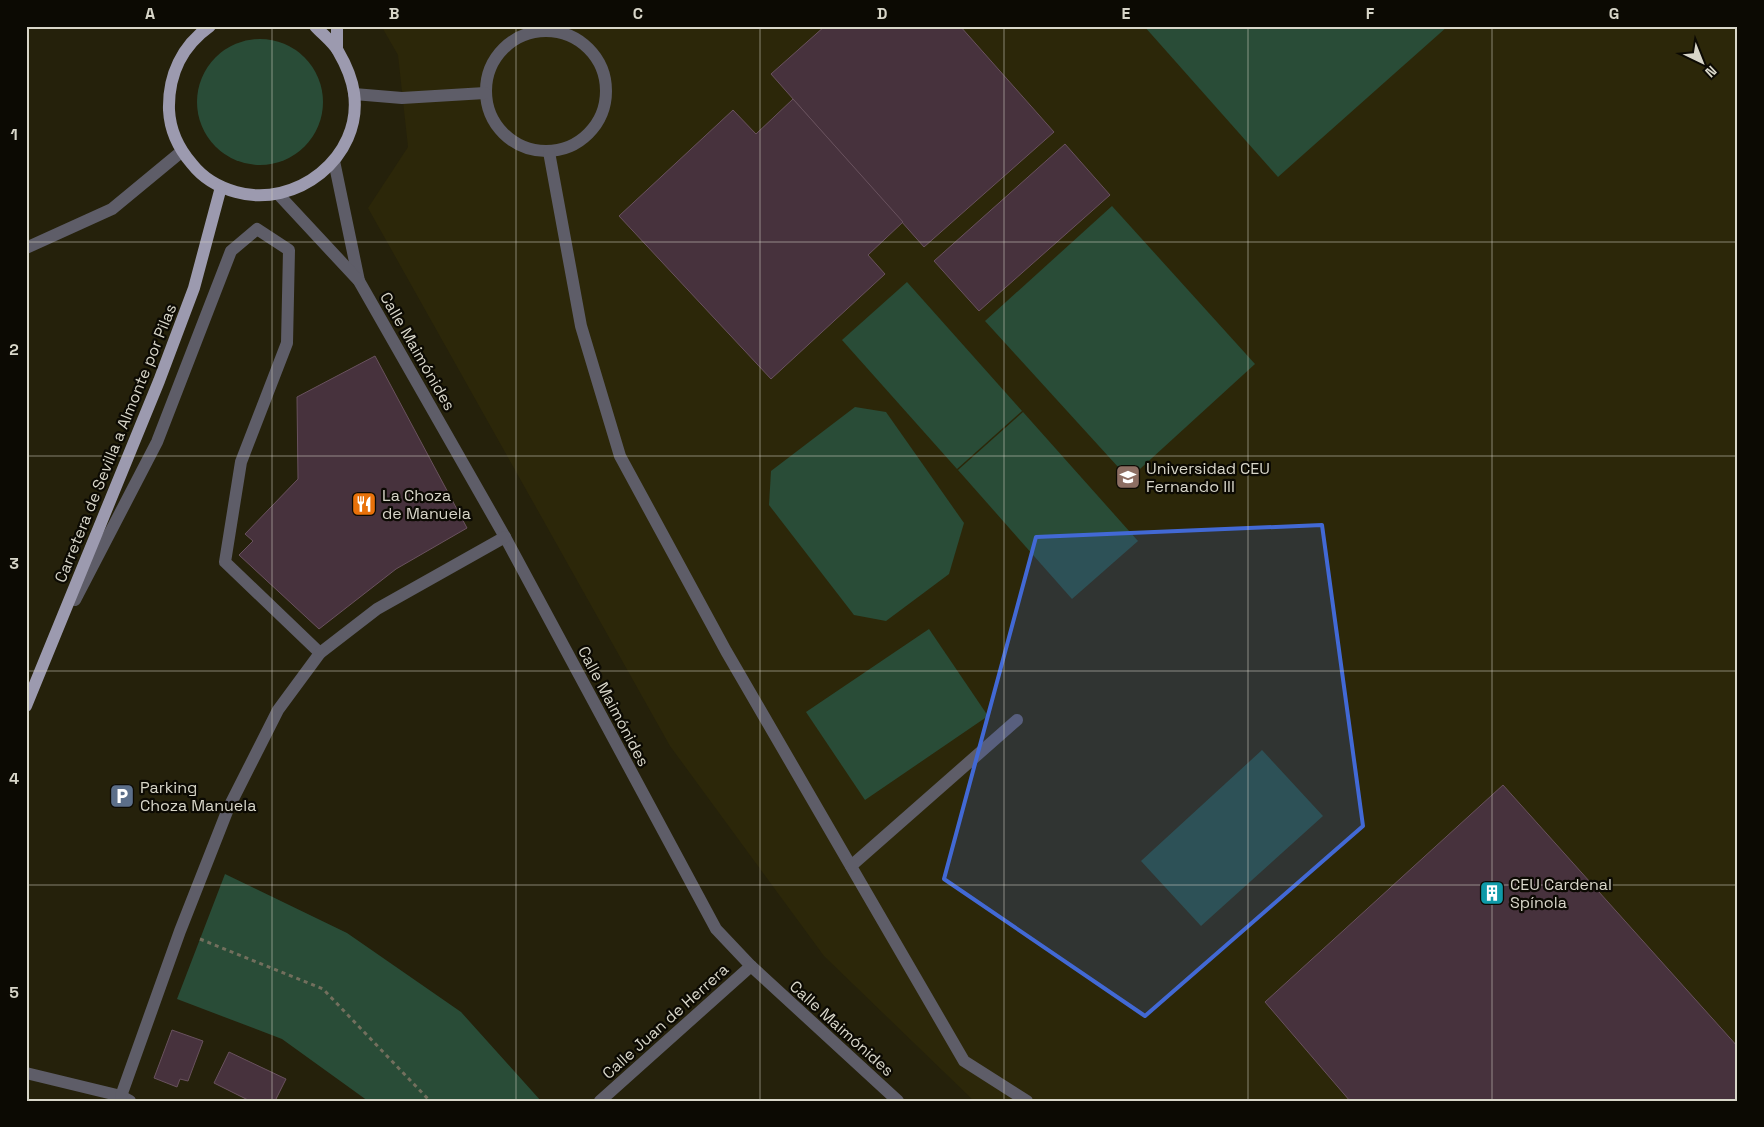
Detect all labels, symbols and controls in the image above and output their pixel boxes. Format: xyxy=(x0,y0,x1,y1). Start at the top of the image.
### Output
text: A xyxy=(145,3,155,24)
text: B xyxy=(389,3,399,24)
text: C xyxy=(633,3,643,24)
text: D xyxy=(877,3,887,24)
text: E xyxy=(1122,3,1131,24)
text: F xyxy=(1366,3,1375,24)
text: G xyxy=(1609,3,1619,24)
north arrow xyxy=(1676,38,1726,88)
text: N xyxy=(1701,62,1720,81)
text: 1 xyxy=(10,124,18,145)
street label: Calle Maimónides xyxy=(375,288,460,414)
street label: Carretera de Sevilla a Almonte por Pilas xyxy=(50,301,181,586)
text: 2 xyxy=(9,339,19,360)
place label: Universidad CEU Fernando III xyxy=(1146,458,1270,497)
school or university icon: Universidad CEU Fernando III xyxy=(1115,464,1141,490)
place label: La Choza de Manuela xyxy=(382,485,471,524)
restaurant icon: La Choza de Manuela xyxy=(351,491,377,517)
text: 3 xyxy=(9,553,19,574)
street label: Calle Maimónides xyxy=(573,642,654,770)
text: 4 xyxy=(9,768,19,789)
place label: Parking Choza Manuela xyxy=(140,777,256,816)
parking icon: Parking Choza Manuela xyxy=(109,783,135,809)
place label: CEU Cardenal Spínola xyxy=(1510,874,1612,913)
building icon: CEU Cardenal Spínola xyxy=(1479,880,1505,906)
street label: Calle Juan de Herrera xyxy=(598,959,733,1084)
street label: Calle Maimónides xyxy=(785,976,898,1081)
text: 5 xyxy=(9,982,19,1003)

